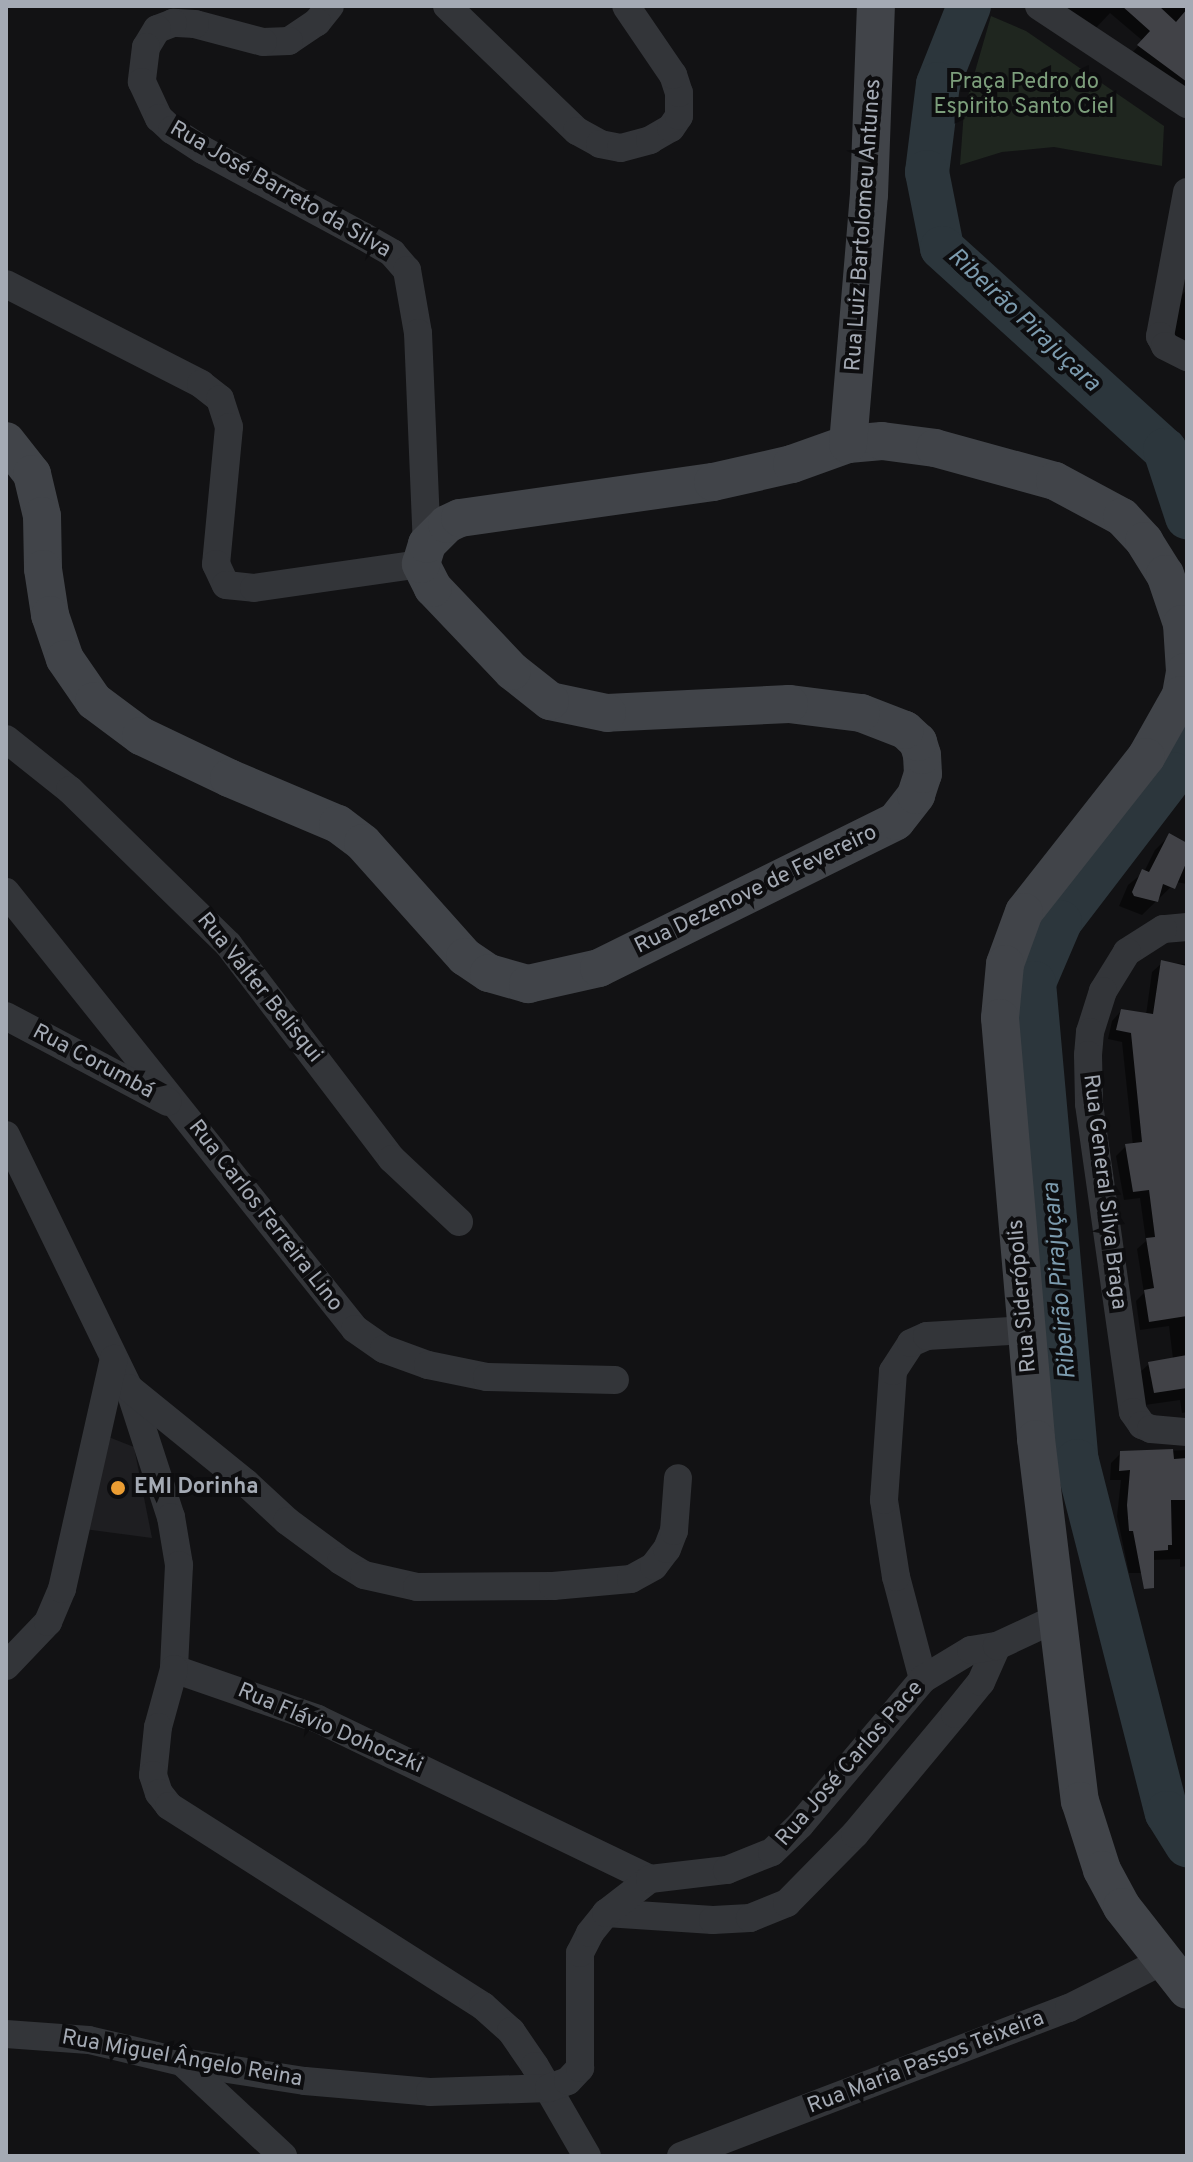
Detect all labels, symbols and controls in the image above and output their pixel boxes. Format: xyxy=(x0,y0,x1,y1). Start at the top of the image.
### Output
park label: Praça Pedro do Espirito Santo Ciel xyxy=(934,69,1114,120)
street label: Rua Luiz Bartolomeu Antunes xyxy=(841,77,887,373)
street label: Rua José Barreto da Silva xyxy=(165,116,395,264)
water label: Ribeirão Pirajuçara xyxy=(941,243,1105,399)
street label: Rua Dezenove de Fevereiro xyxy=(631,820,881,960)
street label: Rua Valter Belisqui xyxy=(190,907,328,1069)
street label: Rua Corumbá xyxy=(28,1019,158,1105)
street label: Rua General Silva Braga xyxy=(1076,1073,1132,1311)
street label: Rua Carlos Ferreira Lino xyxy=(182,1115,348,1317)
water label: Ribeirão Pirajuçara xyxy=(1038,1181,1084,1381)
street label: Rua Siderópolis xyxy=(1003,1218,1043,1374)
place label: EMI Dorinha xyxy=(134,1475,259,1501)
marker: EMI Dorinha xyxy=(109,1479,127,1497)
street label: Rua José Carlos Pace xyxy=(771,1676,929,1852)
street label: Rua Flávio Dohoczki xyxy=(233,1678,427,1780)
street label: Rua Maria Passos Teixeira xyxy=(804,2005,1048,2121)
street label: Rua Miguel Ângelo Reina xyxy=(59,2025,305,2093)

